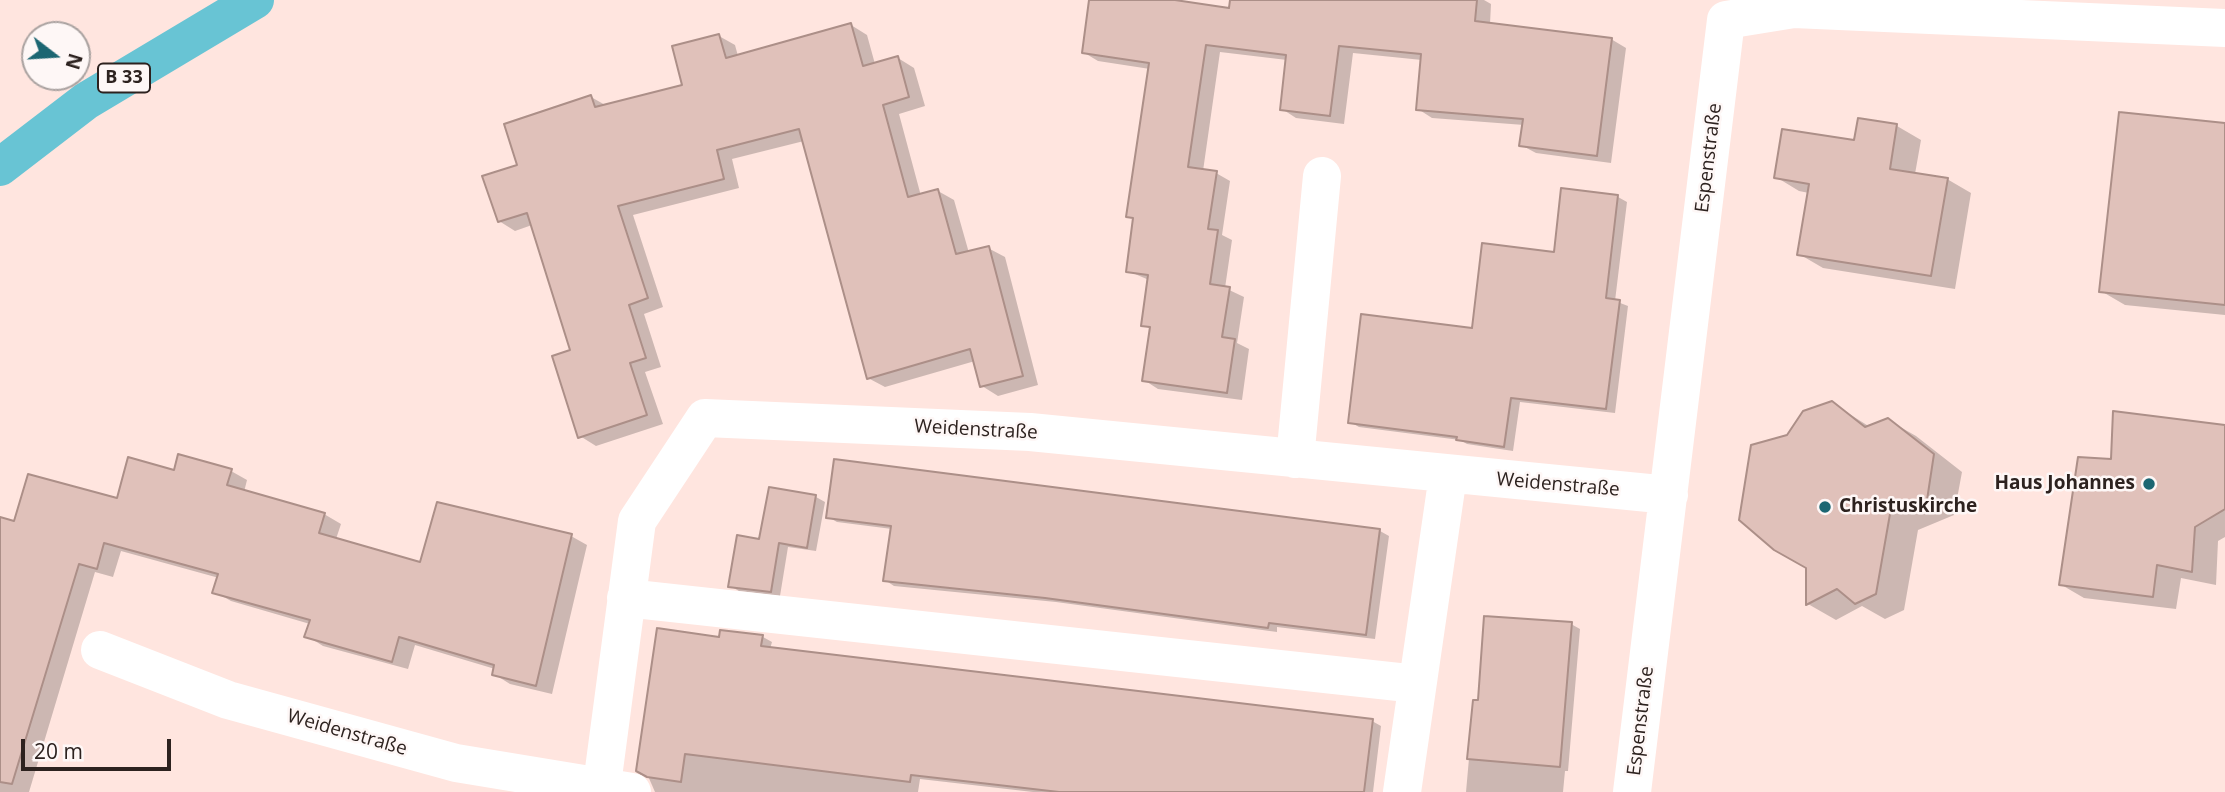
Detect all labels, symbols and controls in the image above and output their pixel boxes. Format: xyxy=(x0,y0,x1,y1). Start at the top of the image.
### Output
north arrow xyxy=(21,21,91,91)
text: N xyxy=(59,50,89,73)
road number: B 33 xyxy=(98,64,150,92)
street label: Espenstraße xyxy=(1691,102,1727,214)
street label: Weidenstraße xyxy=(914,415,1038,445)
street label: Weidenstraße xyxy=(1495,468,1621,502)
place label: Haus Johannes xyxy=(1994,473,2135,495)
marker: Haus Johannes xyxy=(2141,476,2157,492)
place label: Christuskirche xyxy=(1839,496,1977,518)
marker: Christuskirche xyxy=(1817,499,1833,515)
street label: Espenstraße xyxy=(1623,665,1659,777)
street label: Weidenstraße xyxy=(284,705,410,761)
scale bar xyxy=(24,726,175,770)
text: 20 m xyxy=(34,737,83,765)

